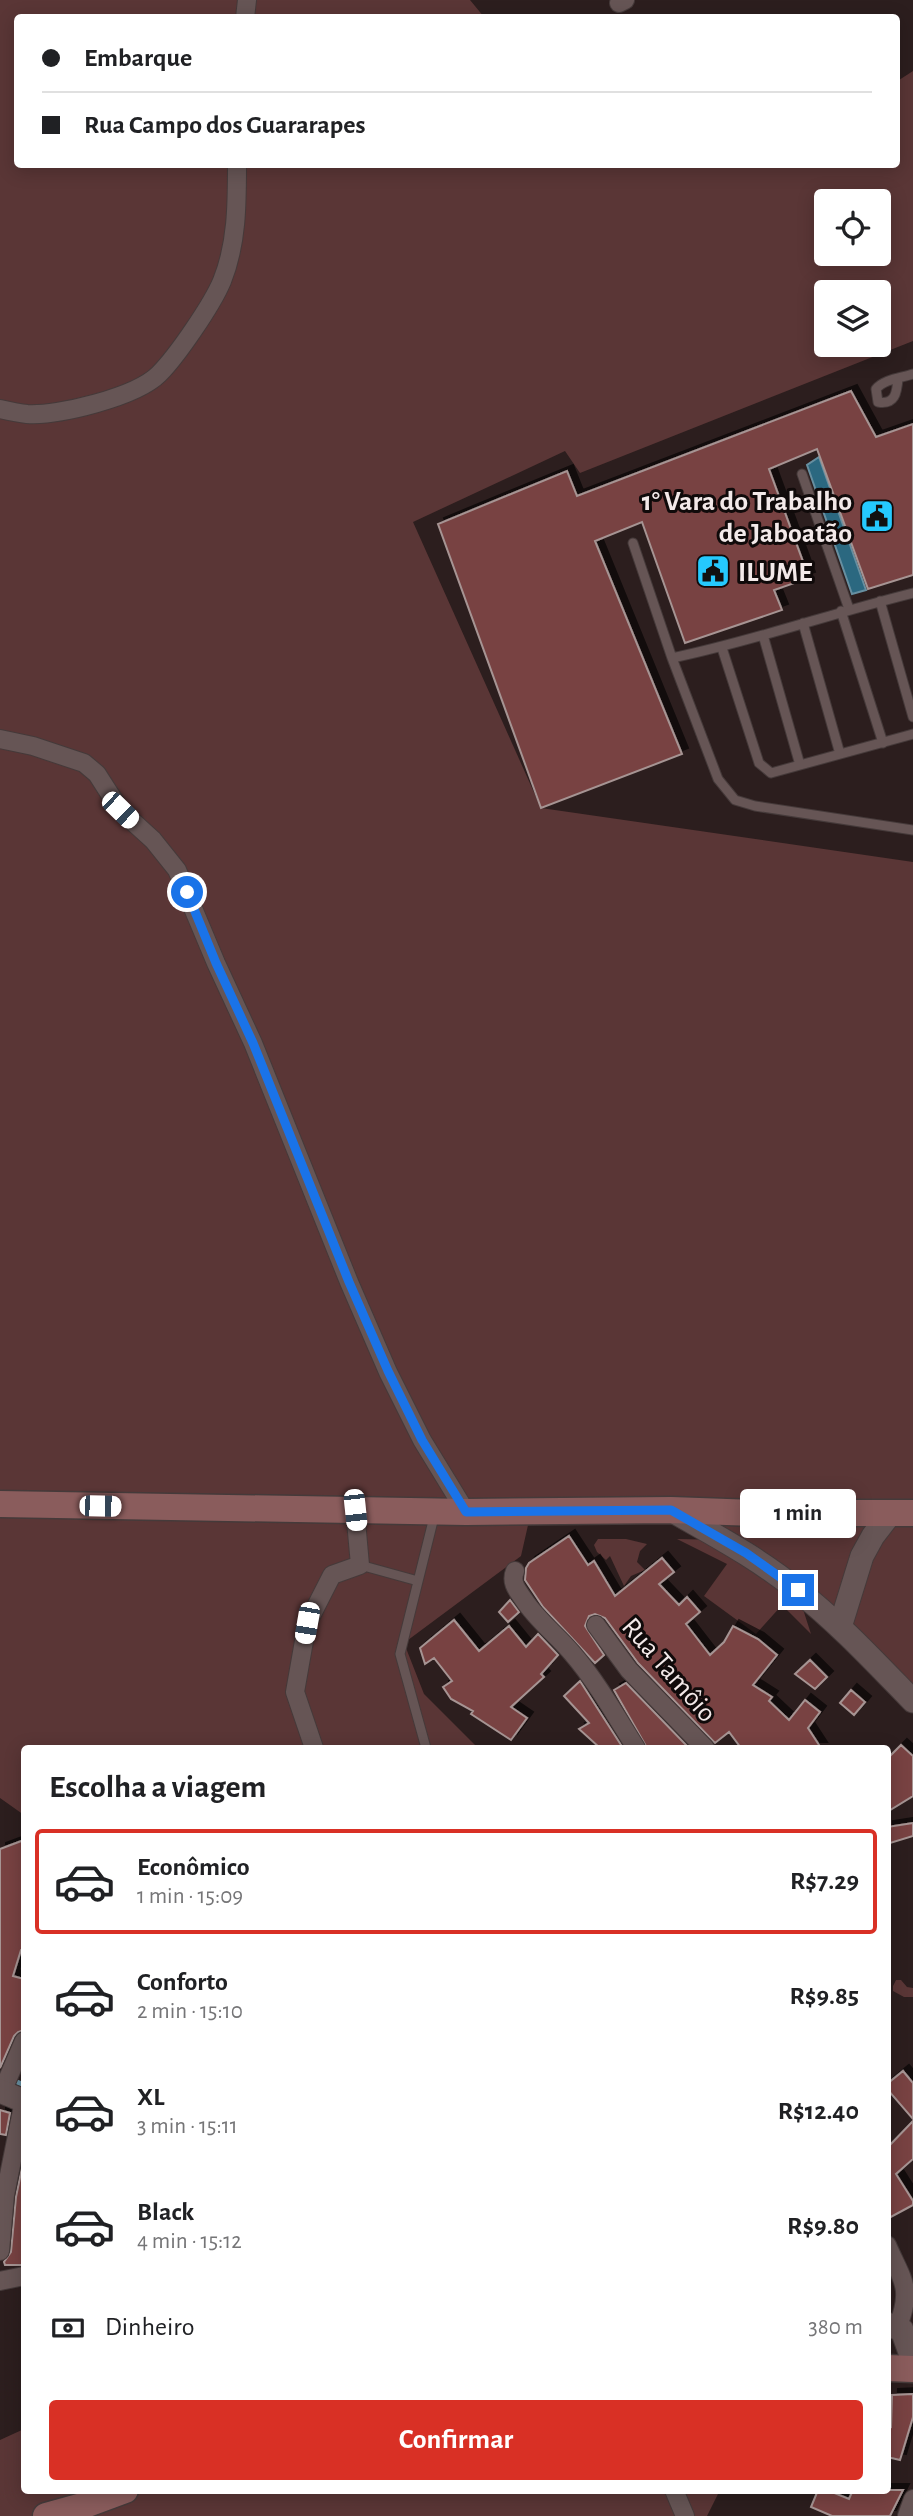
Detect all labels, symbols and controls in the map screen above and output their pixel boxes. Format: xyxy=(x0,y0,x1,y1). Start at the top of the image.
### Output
text: Embarque xyxy=(84,45,192,71)
text: Rua Campo dos Guararapes xyxy=(84,112,366,138)
map controls xyxy=(814,189,891,357)
button: locate xyxy=(814,189,891,266)
button: layers xyxy=(814,280,891,357)
place label: 1° Vara do Trabalho de Jaboatão xyxy=(642,488,852,548)
public building icon: 1° Vara do Trabalho de Jaboatão xyxy=(858,497,896,535)
public building icon: ILUME xyxy=(694,552,732,590)
place label: ILUME xyxy=(738,559,813,587)
car xyxy=(98,788,143,832)
route start xyxy=(171,876,203,908)
car xyxy=(343,1488,368,1532)
callout: 1 min xyxy=(740,1488,856,1538)
car xyxy=(79,1495,122,1517)
text: 1 min xyxy=(774,1502,822,1525)
route end xyxy=(782,1574,814,1606)
car xyxy=(294,1600,321,1646)
street label: Rua Tamôio xyxy=(616,1613,721,1728)
text: Escolha a viagem xyxy=(49,1771,266,1803)
icon: car xyxy=(53,1850,116,1913)
text: Econômico xyxy=(137,1854,250,1880)
text: R$7.29 xyxy=(790,1868,859,1894)
text: 1 min · 15:09 xyxy=(137,1885,243,1908)
icon: car xyxy=(53,1965,116,2028)
text: Conforto xyxy=(137,1969,228,1995)
text: R$9.85 xyxy=(789,1983,859,2009)
text: 2 min · 15:10 xyxy=(137,2000,243,2023)
icon: car xyxy=(53,2080,116,2143)
text: XL xyxy=(137,2084,164,2110)
text: R$12.40 xyxy=(778,2098,859,2124)
text: 3 min · 15:11 xyxy=(137,2115,238,2138)
icon: car xyxy=(53,2195,116,2258)
text: Black xyxy=(137,2199,194,2225)
text: R$9.80 xyxy=(787,2213,859,2239)
text: 4 min · 15:12 xyxy=(137,2230,242,2253)
icon: cash xyxy=(49,2309,87,2347)
text: Dinheiro xyxy=(105,2314,194,2340)
text: 380 m xyxy=(808,2316,863,2339)
button: Confirmar xyxy=(49,2400,863,2480)

